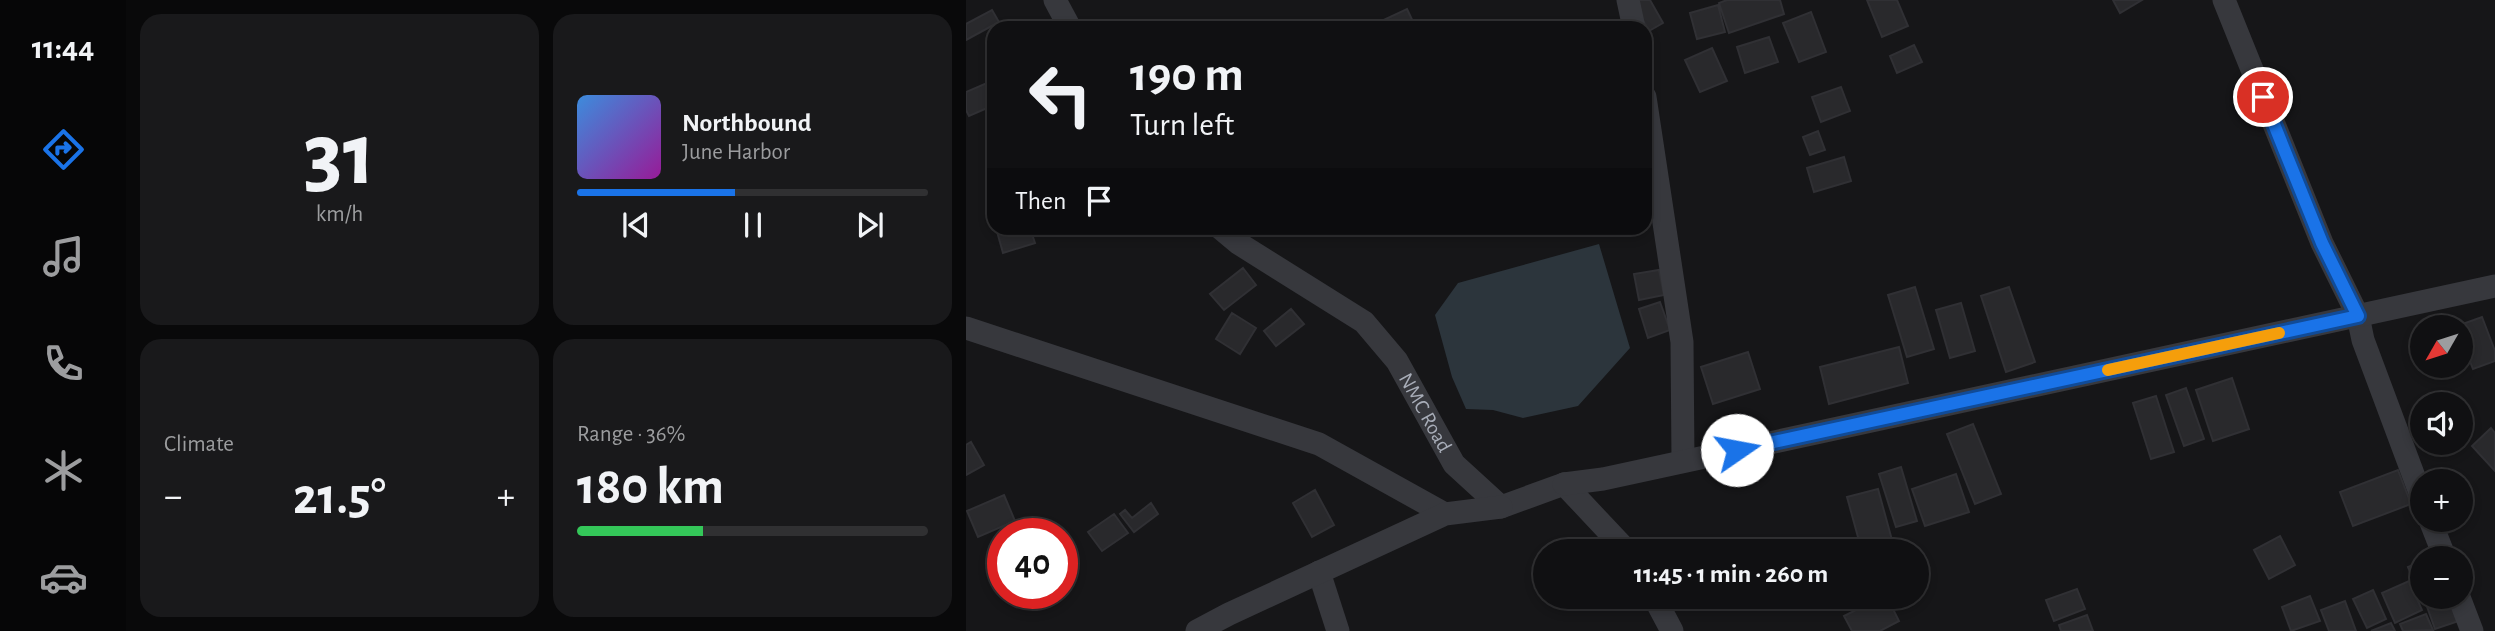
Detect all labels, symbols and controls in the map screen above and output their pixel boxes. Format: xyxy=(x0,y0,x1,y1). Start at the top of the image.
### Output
text: 11:44 xyxy=(32,32,94,64)
icon: left xyxy=(1015,49,1106,140)
text: 190 m xyxy=(1130,51,1244,100)
pin xyxy=(2233,67,2293,127)
icon: arrive xyxy=(2244,78,2282,116)
text: Turn left xyxy=(1130,109,1234,141)
text: 31 xyxy=(304,110,375,201)
text: Northbound xyxy=(682,110,811,136)
icon: directions xyxy=(39,125,88,174)
text: June Harbor xyxy=(682,141,790,164)
icon: arrive xyxy=(1080,182,1118,220)
text: Then xyxy=(1015,188,1066,214)
text: km/h xyxy=(316,203,363,226)
icon: previous xyxy=(617,206,655,244)
icon: pause xyxy=(734,206,772,244)
icon: next xyxy=(851,206,889,244)
icon: music xyxy=(39,232,88,281)
north arrow xyxy=(2410,315,2473,378)
map controls xyxy=(2410,315,2473,609)
icon: phone xyxy=(39,339,88,388)
street label: NMC Road xyxy=(1395,369,1456,456)
button: sound xyxy=(2410,392,2473,455)
position arrow xyxy=(1700,413,1774,487)
text: Range · 36% xyxy=(577,423,685,446)
text: Climate xyxy=(164,433,234,456)
icon: climate xyxy=(39,446,88,495)
text: 180 km xyxy=(577,461,724,513)
button: + xyxy=(2410,469,2473,532)
text: 21.5° xyxy=(293,471,386,523)
text: − xyxy=(164,478,182,516)
text: + xyxy=(497,478,515,516)
speed limit sign: 40 xyxy=(987,518,1078,609)
button: − xyxy=(2410,546,2473,609)
icon: car xyxy=(39,553,88,602)
text: 11:45 · 1 min · 260 m xyxy=(1634,561,1828,587)

